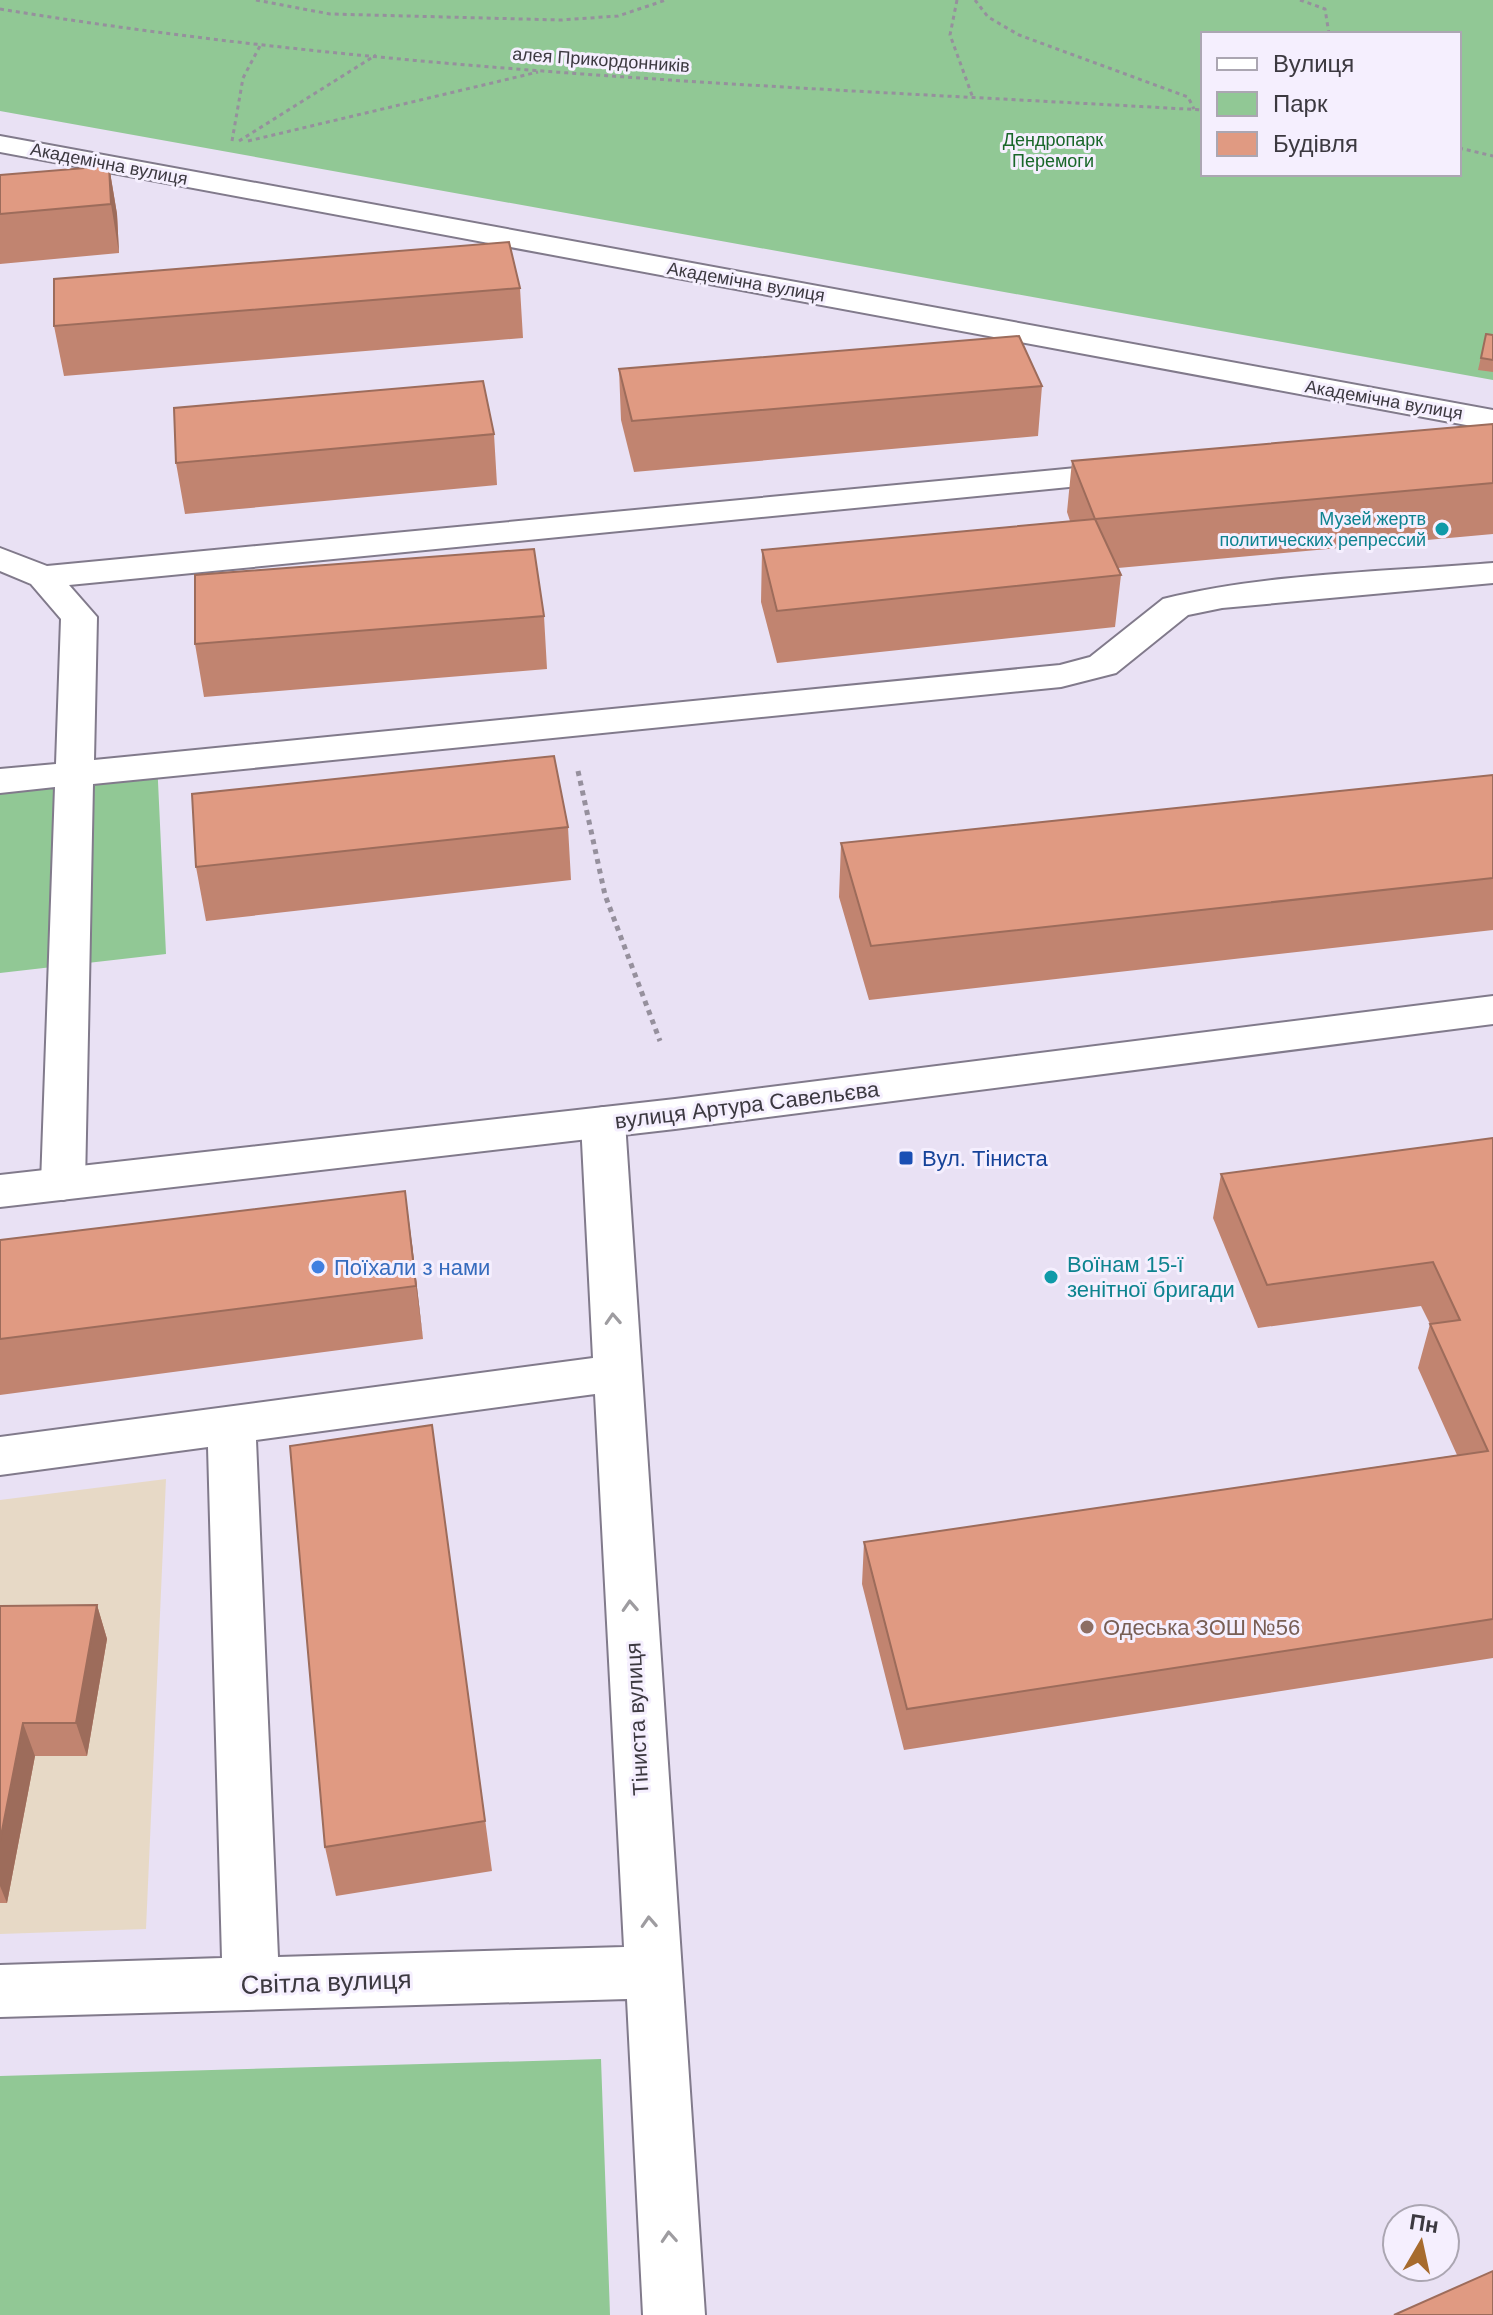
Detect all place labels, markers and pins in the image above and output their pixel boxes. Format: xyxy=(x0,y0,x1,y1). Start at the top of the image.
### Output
place label: Музей жертв политических репрессий xyxy=(1220,509,1426,550)
marker: Музей жертв политических репрессий xyxy=(1433,520,1451,538)
place label: Вул. Тіниста xyxy=(922,1146,1049,1171)
marker: Вул. Тіниста xyxy=(897,1149,915,1167)
place label: Воїнам 15-ї зенітної бригади xyxy=(1067,1252,1235,1302)
place label: Поїхали з нами xyxy=(334,1255,490,1280)
marker: Поїхали з нами xyxy=(309,1258,327,1276)
marker: Воїнам 15-ї зенітної бригади xyxy=(1042,1268,1060,1286)
place label: Одеська ЗОШ №56 xyxy=(1103,1615,1300,1640)
marker: Одеська ЗОШ №56 xyxy=(1078,1618,1096,1636)

